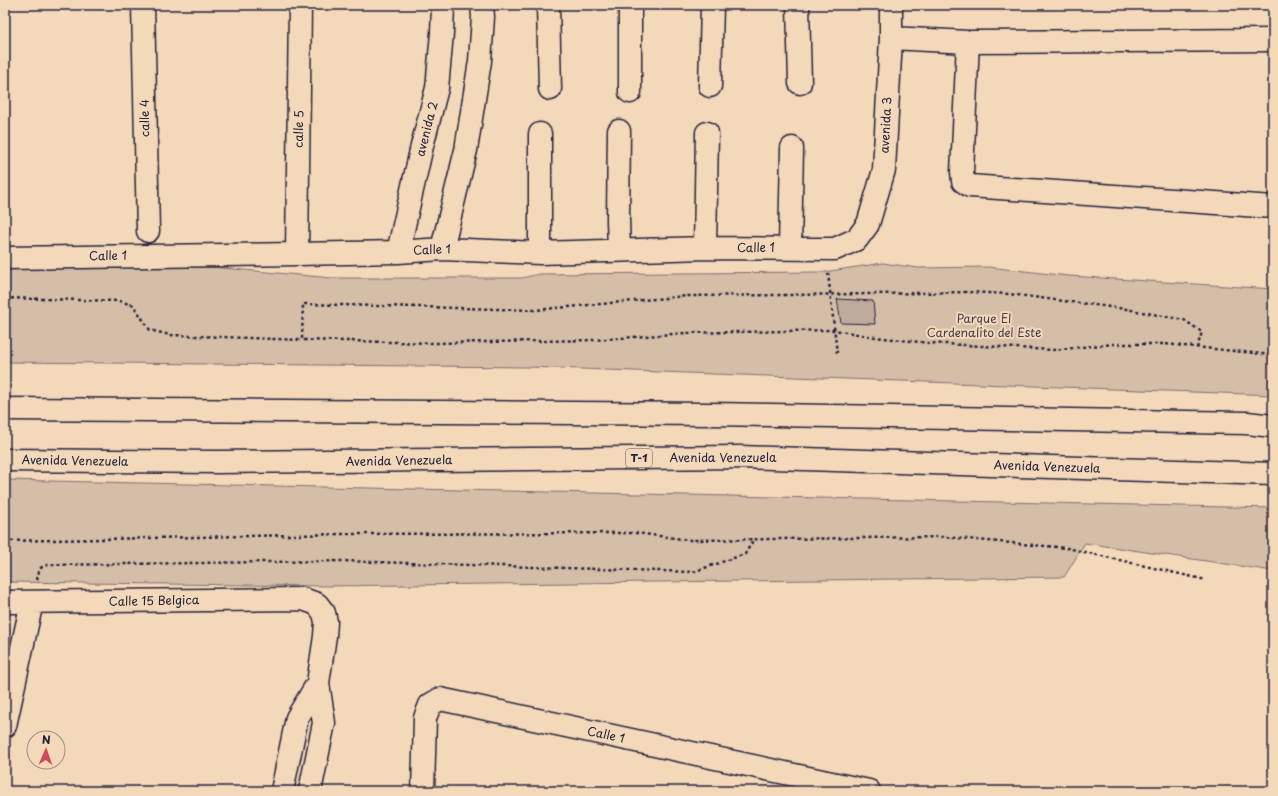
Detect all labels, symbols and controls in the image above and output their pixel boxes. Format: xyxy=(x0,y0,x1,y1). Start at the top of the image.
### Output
street label: avenida 3 xyxy=(875,96,895,154)
street label: calle 4 xyxy=(135,99,153,137)
street label: avenida 2 xyxy=(410,99,442,158)
street label: calle 5 xyxy=(289,110,307,148)
street label: Calle 1 xyxy=(737,238,775,256)
street label: Calle 1 xyxy=(413,239,451,259)
street label: Calle 1 xyxy=(89,246,127,264)
park label: Parque El Cardenalito del Este xyxy=(927,309,1041,341)
street label: Avenida Venezuela xyxy=(670,448,777,466)
road number: T-1 xyxy=(626,449,652,467)
street label: Avenida Venezuela xyxy=(21,450,129,470)
street label: Avenida Venezuela xyxy=(345,450,453,470)
street label: Avenida Venezuela xyxy=(993,455,1101,477)
street label: Calle 15 Belgica xyxy=(109,590,200,610)
street label: Calle 1 xyxy=(586,721,627,747)
north arrow xyxy=(26,730,66,770)
text: N xyxy=(42,731,51,748)

